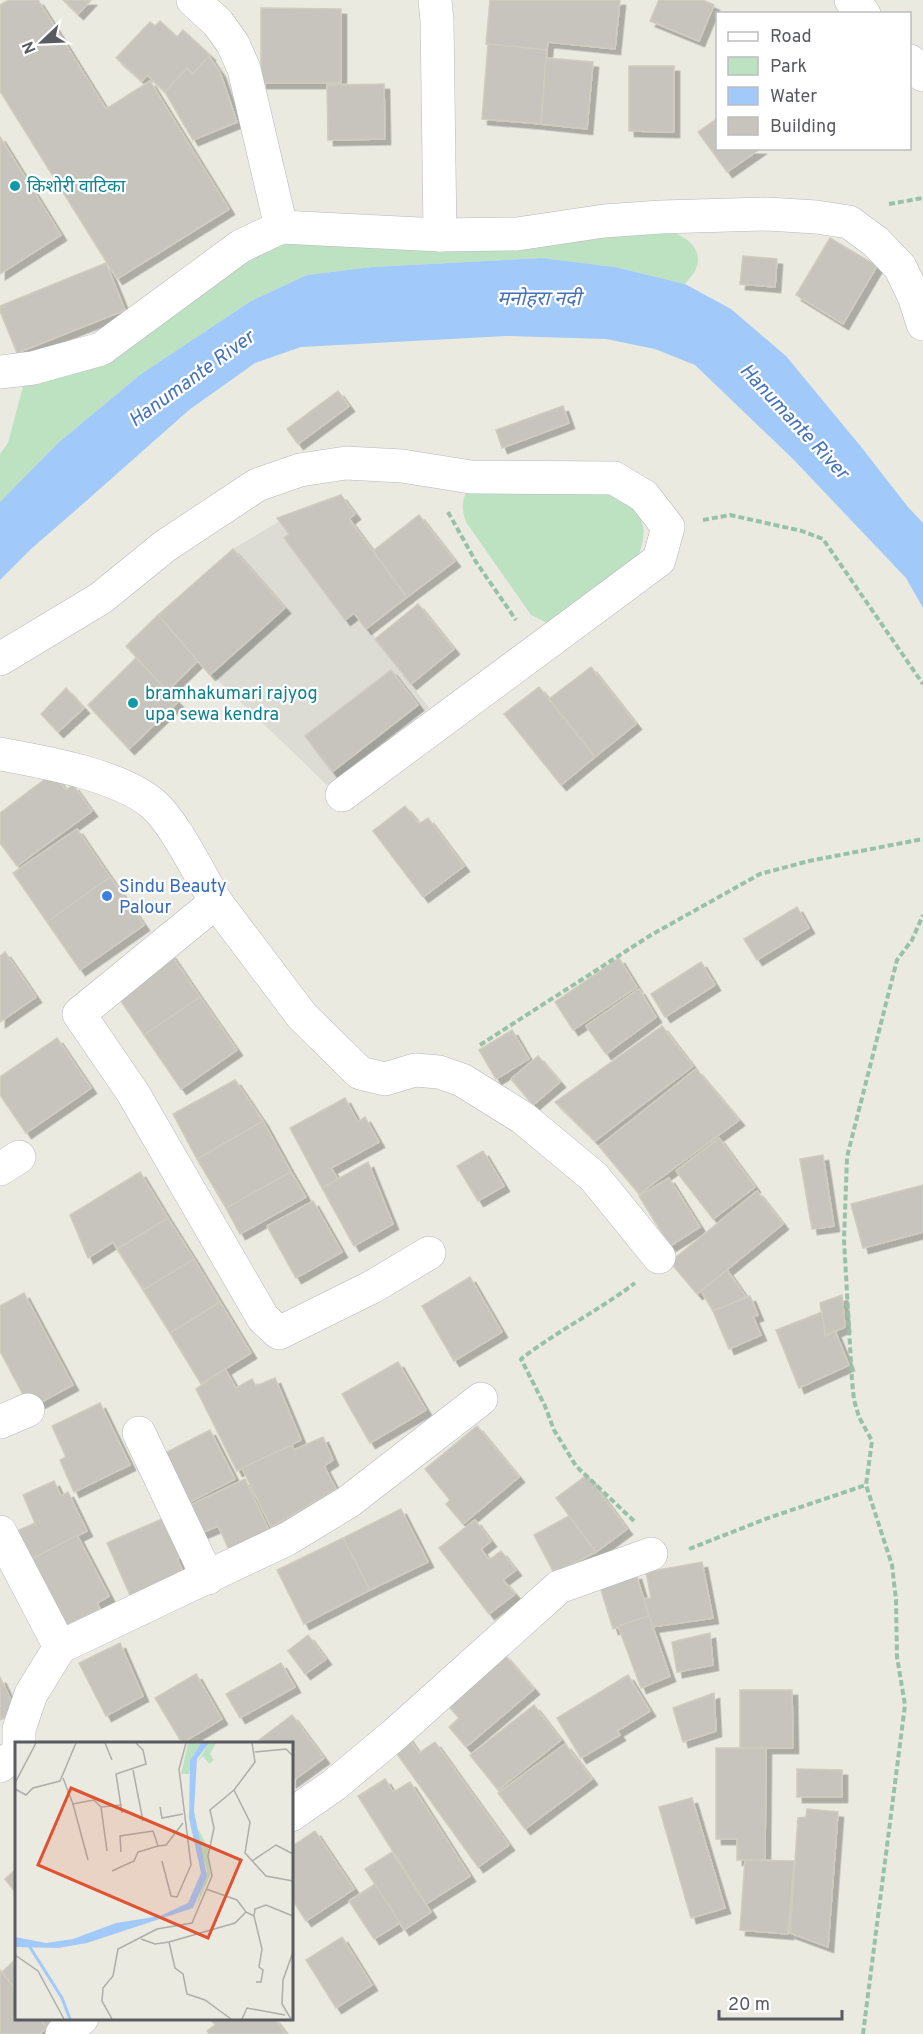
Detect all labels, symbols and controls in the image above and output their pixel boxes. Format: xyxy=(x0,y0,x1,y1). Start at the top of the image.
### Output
north arrow xyxy=(12,12,72,72)
legend xyxy=(716,12,911,150)
text: Road xyxy=(770,26,812,49)
text: N xyxy=(19,38,41,56)
text: Park xyxy=(770,56,807,79)
text: Water xyxy=(770,86,817,109)
text: Building xyxy=(770,116,836,139)
place label: किशोरी वाटिका xyxy=(27,176,126,199)
marker: किशोरी वाटिका xyxy=(8,179,22,193)
water label: मनोहरा नदी xyxy=(497,287,585,313)
water label: Hanumante River xyxy=(124,324,261,434)
water label: Hanumante River xyxy=(733,359,855,487)
place label: bramhakumari rajyog upa sewa kendra xyxy=(145,683,318,727)
marker: bramhakumari rajyog upa sewa kendra xyxy=(126,696,140,710)
place label: Sindu Beauty Palour xyxy=(119,876,226,920)
marker: Sindu Beauty Palour xyxy=(100,889,114,903)
inset map xyxy=(15,1742,292,2019)
scale bar xyxy=(719,1983,842,2021)
text: 20 m xyxy=(728,1994,770,2017)

